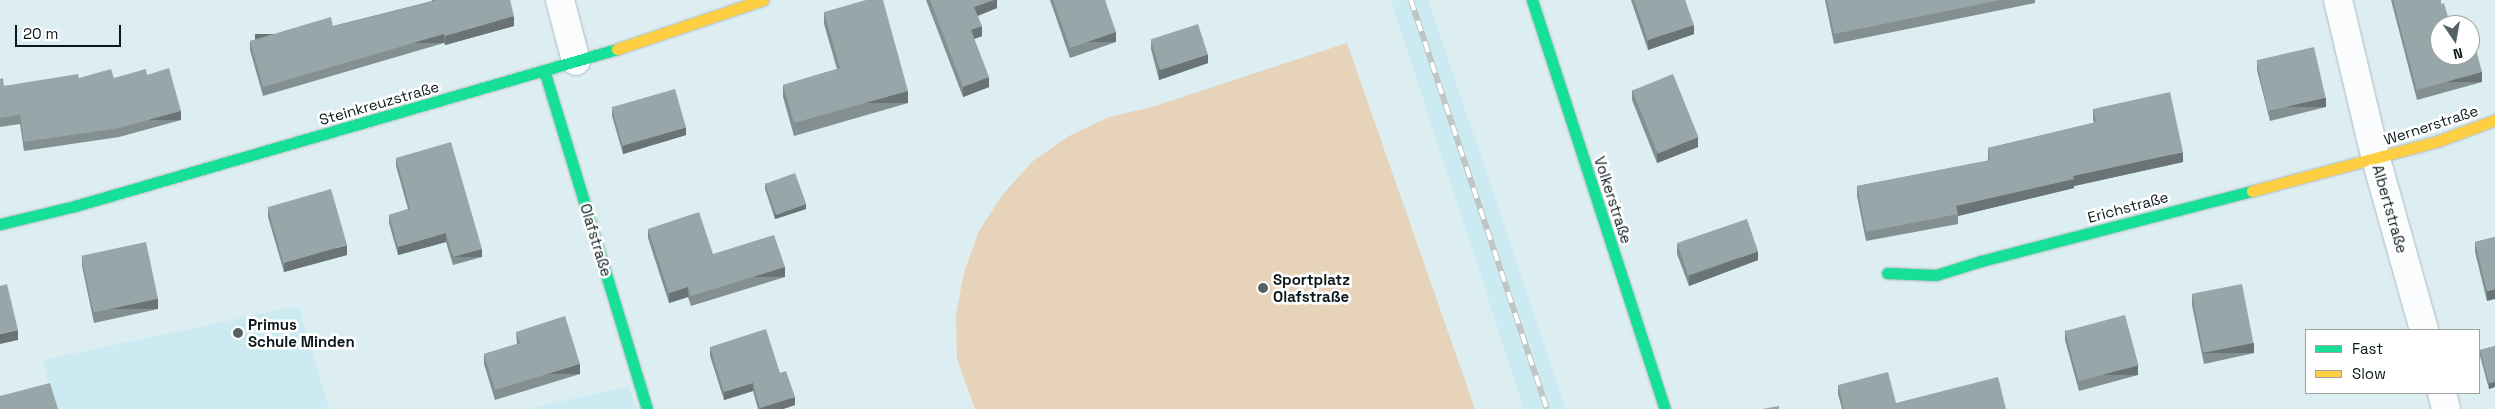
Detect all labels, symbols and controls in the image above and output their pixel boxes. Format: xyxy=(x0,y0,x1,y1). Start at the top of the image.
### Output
scale bar xyxy=(18,15,124,47)
north arrow xyxy=(2430,15,2480,65)
text: 20 m xyxy=(23,24,58,43)
text: N xyxy=(2451,44,2464,63)
street label: Steinkreuzstraße xyxy=(317,77,441,129)
street label: Wernerstraße xyxy=(2382,101,2480,149)
street label: Volkerstraße xyxy=(1590,154,1636,246)
street label: Albertstraße xyxy=(2369,163,2411,255)
street label: Erichstraße xyxy=(2086,188,2170,226)
street label: Olafstraße xyxy=(576,201,616,279)
place label: Sportplatz Olafstraße xyxy=(1273,270,1350,305)
marker: Sportplatz Olafstraße xyxy=(1257,282,1269,294)
place label: Primus Schule Minden xyxy=(248,315,355,350)
marker: Primus Schule Minden xyxy=(232,327,244,339)
legend xyxy=(2305,329,2480,394)
text: Fast xyxy=(2352,339,2383,358)
text: Slow xyxy=(2352,364,2386,383)

